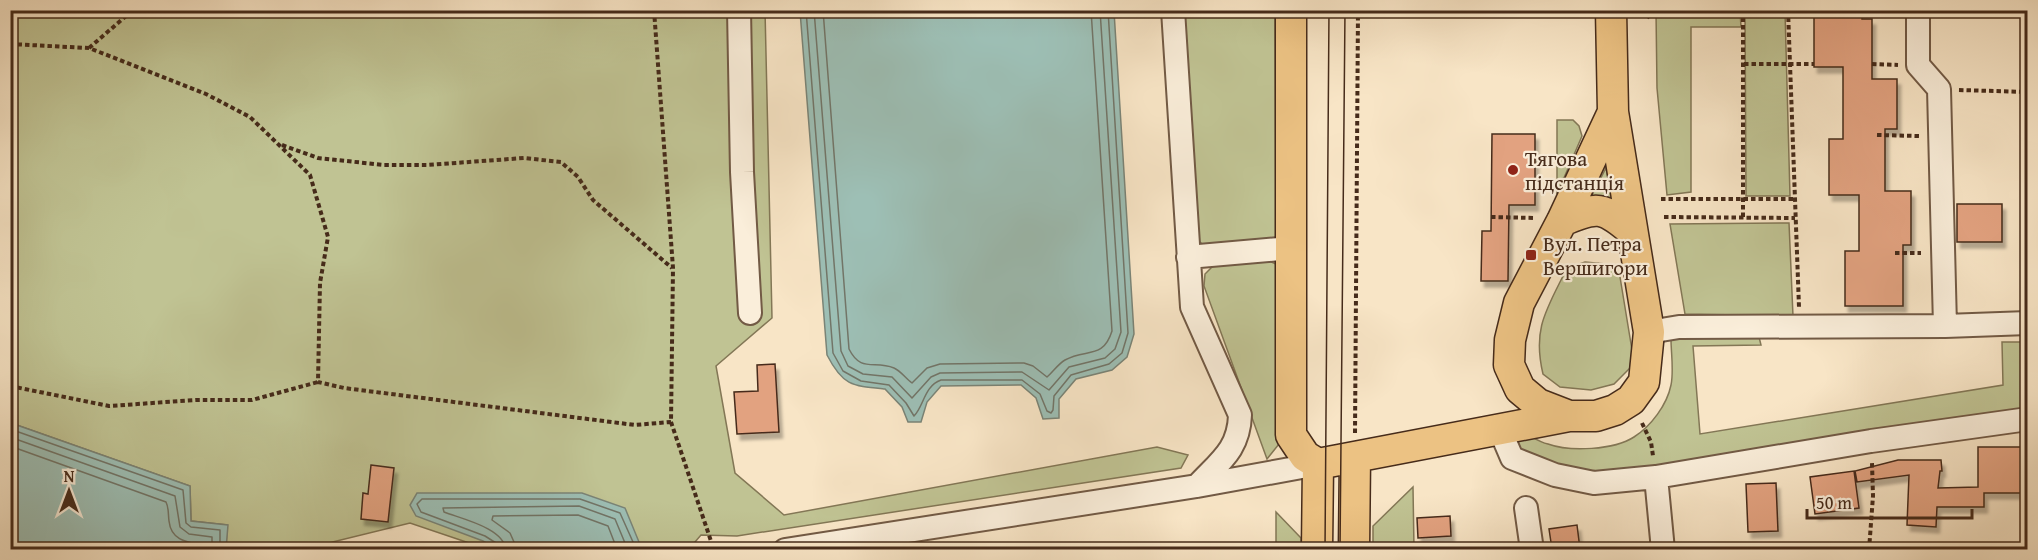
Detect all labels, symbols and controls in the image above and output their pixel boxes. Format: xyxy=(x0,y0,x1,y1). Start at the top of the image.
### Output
place label: Тягова пiдстанцiя xyxy=(1525,143,1625,198)
marker: Тягова пiдстанцiя xyxy=(1506,163,1520,177)
place label: Вул. Петра Вершигори xyxy=(1543,228,1648,283)
marker: Вул. Петра Вершигори xyxy=(1524,248,1538,262)
north arrow xyxy=(39,461,99,521)
text: N xyxy=(64,464,75,488)
scale bar xyxy=(1807,482,1972,520)
text: 50 m xyxy=(1816,489,1852,516)

